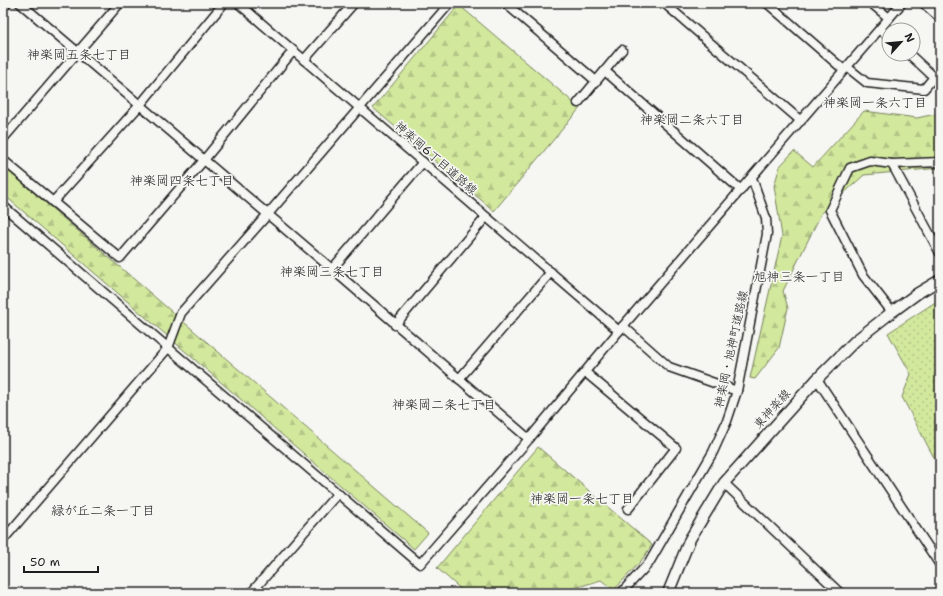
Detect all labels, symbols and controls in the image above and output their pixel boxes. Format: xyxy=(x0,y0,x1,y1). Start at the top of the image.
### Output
north arrow xyxy=(881,22,921,62)
text: N xyxy=(901,30,918,45)
district label: 神楽岡五条七丁目 xyxy=(27,46,131,63)
district label: 神楽岡一条六丁目 xyxy=(823,94,927,111)
district label: 神楽岡二条六丁目 xyxy=(640,111,744,128)
street label: 神楽岡6丁目道路線 xyxy=(391,118,481,198)
district label: 神楽岡四条七丁目 xyxy=(130,172,234,189)
district label: 神楽岡三条七丁目 xyxy=(280,263,384,280)
district label: 旭神三条一丁目 xyxy=(753,268,845,285)
street label: 神楽岡・旭神町道路線 xyxy=(711,289,751,409)
street label: 東神楽線 xyxy=(750,386,794,432)
district label: 神楽岡二条七丁目 xyxy=(392,396,496,413)
district label: 神楽岡一条七丁目 xyxy=(530,490,634,507)
district label: 緑が丘二条一丁目 xyxy=(51,502,155,519)
scale bar xyxy=(24,548,98,574)
text: 50 m xyxy=(30,554,60,570)

